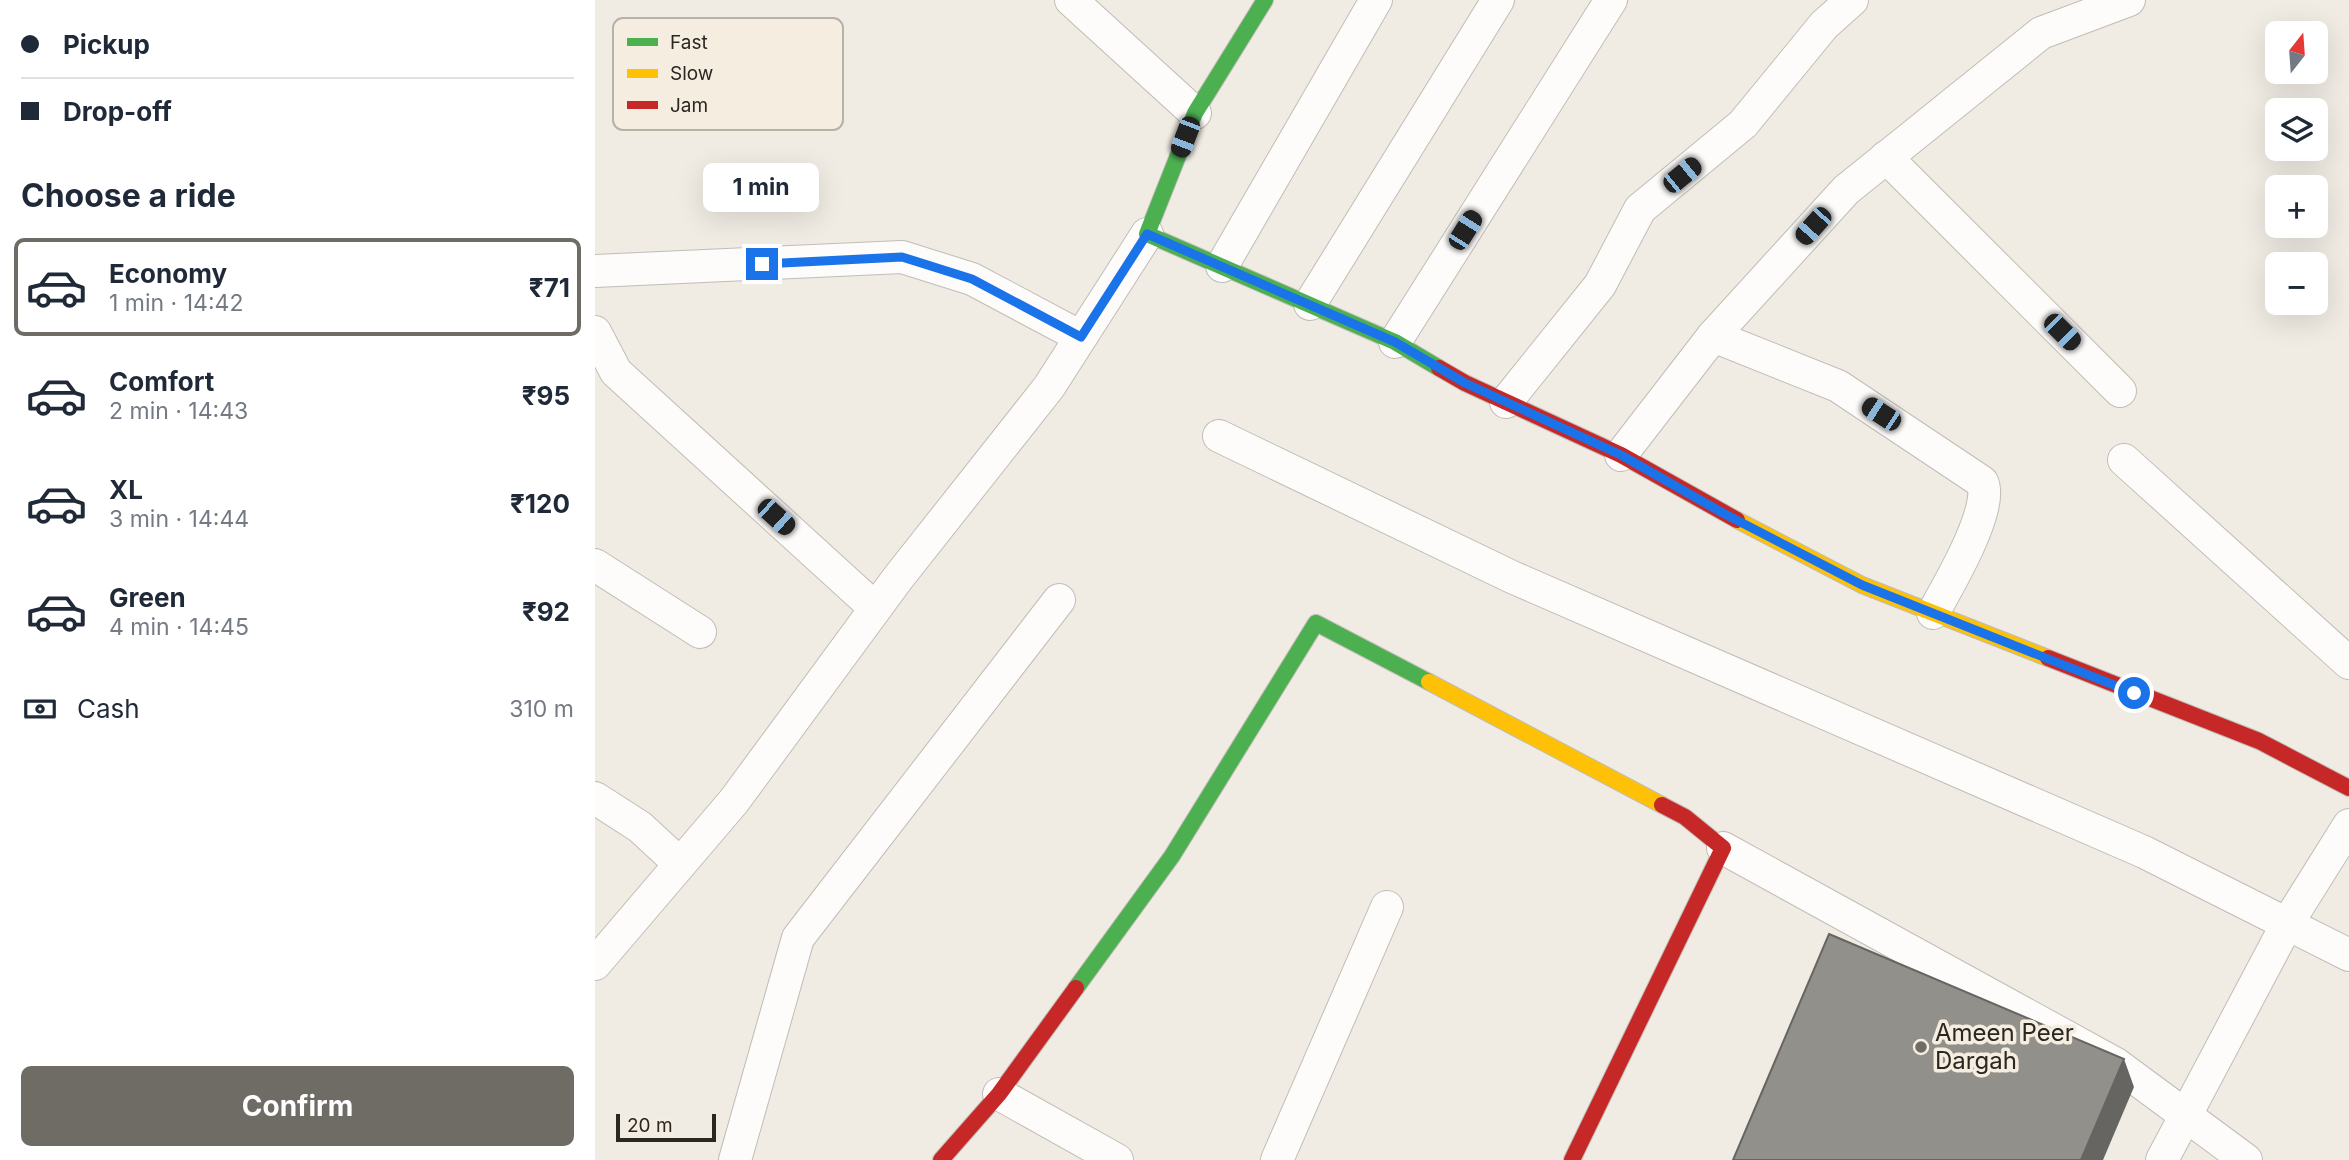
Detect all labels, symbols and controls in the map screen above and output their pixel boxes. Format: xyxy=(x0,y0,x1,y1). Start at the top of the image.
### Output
legend xyxy=(613,18,843,130)
north arrow xyxy=(2265,21,2327,84)
map controls xyxy=(2265,21,2328,315)
text: Pickup xyxy=(63,29,150,60)
text: Fast xyxy=(670,31,708,54)
text: Slow xyxy=(670,62,713,85)
text: Jam xyxy=(670,94,708,117)
text: Drop-off xyxy=(63,96,172,127)
button: layers xyxy=(2265,98,2328,161)
car xyxy=(1168,114,1203,160)
car xyxy=(1660,154,1705,196)
callout: 1 min xyxy=(704,162,820,212)
text: 1 min xyxy=(733,173,789,201)
button: + xyxy=(2265,175,2328,238)
text: Choose a ride xyxy=(21,176,236,215)
car xyxy=(1792,203,1835,249)
car xyxy=(1445,207,1486,253)
route end xyxy=(746,248,778,280)
button: − xyxy=(2265,252,2328,315)
icon: car xyxy=(25,256,88,319)
text: Economy xyxy=(109,258,227,289)
text: ₹71 xyxy=(529,272,570,303)
text: 1 min · 14:42 xyxy=(109,289,243,317)
car xyxy=(2040,310,2085,354)
icon: car xyxy=(25,364,88,427)
text: Comfort xyxy=(109,366,214,397)
text: ₹95 xyxy=(522,380,570,411)
car xyxy=(1858,394,1905,434)
text: 2 min · 14:43 xyxy=(109,397,248,425)
icon: car xyxy=(25,472,88,535)
text: XL xyxy=(109,474,143,505)
text: ₹120 xyxy=(510,488,570,519)
car xyxy=(754,495,799,539)
text: 3 min · 14:44 xyxy=(109,505,249,533)
icon: car xyxy=(25,580,88,643)
text: Green xyxy=(109,582,186,613)
text: ₹92 xyxy=(522,596,570,627)
text: 4 min · 14:45 xyxy=(109,613,249,641)
route start xyxy=(2118,677,2150,709)
icon: cash xyxy=(21,690,59,728)
text: Cash xyxy=(77,693,140,724)
text: 310 m xyxy=(509,695,574,723)
place label: Ameen Peer Dargah xyxy=(1935,1018,2074,1075)
marker: Ameen Peer Dargah xyxy=(1913,1039,1929,1055)
button: Confirm xyxy=(21,1066,574,1146)
scale bar xyxy=(616,1111,716,1143)
text: 20 m xyxy=(627,1114,673,1137)

